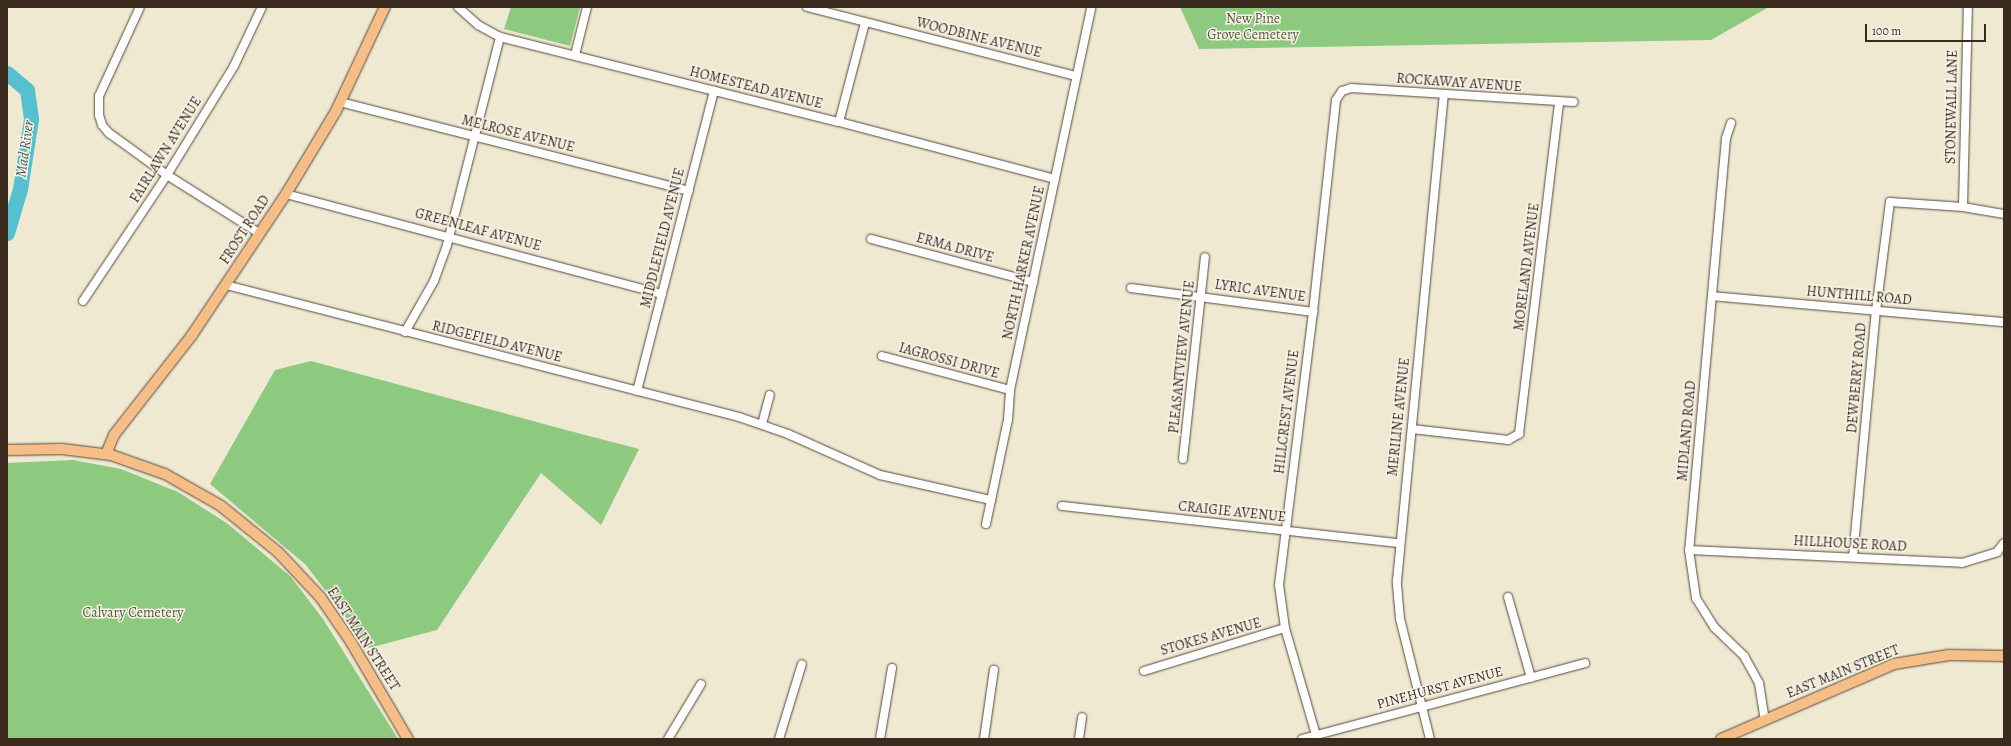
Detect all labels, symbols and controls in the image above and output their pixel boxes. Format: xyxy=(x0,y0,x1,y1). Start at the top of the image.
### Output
park label: New Pine Grove Cemetery xyxy=(1207,11,1299,44)
street label: WOODBINE AVENUE xyxy=(915,14,1043,62)
scale bar xyxy=(1867,16,1988,42)
text: 100 m xyxy=(1872,23,1901,39)
street label: STONEWALL LANE xyxy=(1943,50,1961,164)
street label: HOMESTEAD AVENUE xyxy=(688,63,824,113)
street label: ROCKAWAY AVENUE xyxy=(1396,70,1522,96)
street label: FAIRLAWN AVENUE xyxy=(127,94,205,206)
street label: MELROSE AVENUE xyxy=(460,112,576,156)
water label: Mad River xyxy=(12,119,38,179)
street label: MIDDLEFIELD AVENUE xyxy=(637,166,689,310)
street label: NORTH HARKER AVENUE xyxy=(999,184,1049,342)
street label: FROST ROAD xyxy=(216,192,274,268)
street label: MORELAND AVENUE xyxy=(1511,202,1543,332)
street label: GREENLEAF AVENUE xyxy=(413,205,543,255)
street label: ERMA DRIVE xyxy=(914,230,996,266)
street label: LYRIC AVENUE xyxy=(1214,276,1306,306)
street label: PLEASANTVIEW AVENUE xyxy=(1166,280,1198,434)
street label: HUNTHILL ROAD xyxy=(1806,283,1912,309)
street label: RIDGEFIELD AVENUE xyxy=(430,318,564,366)
street label: DEWBERRY ROAD xyxy=(1844,322,1870,434)
street label: IAGROSSI DRIVE xyxy=(897,340,1001,382)
street label: HILLCREST AVENUE xyxy=(1271,349,1303,475)
street label: MERILINE AVENUE xyxy=(1384,357,1414,477)
street label: MIDLAND ROAD xyxy=(1674,380,1700,482)
street label: CRAIGIE AVENUE xyxy=(1177,498,1287,526)
street label: HILLHOUSE ROAD xyxy=(1793,533,1907,555)
street label: EAST MAIN STREET xyxy=(323,584,403,694)
park label: Calvary Cemetery xyxy=(82,605,184,621)
street label: STOKES AVENUE xyxy=(1159,615,1263,659)
street label: EAST MAIN STREET xyxy=(1784,642,1902,702)
street label: PINEHURST AVENUE xyxy=(1375,663,1505,713)

